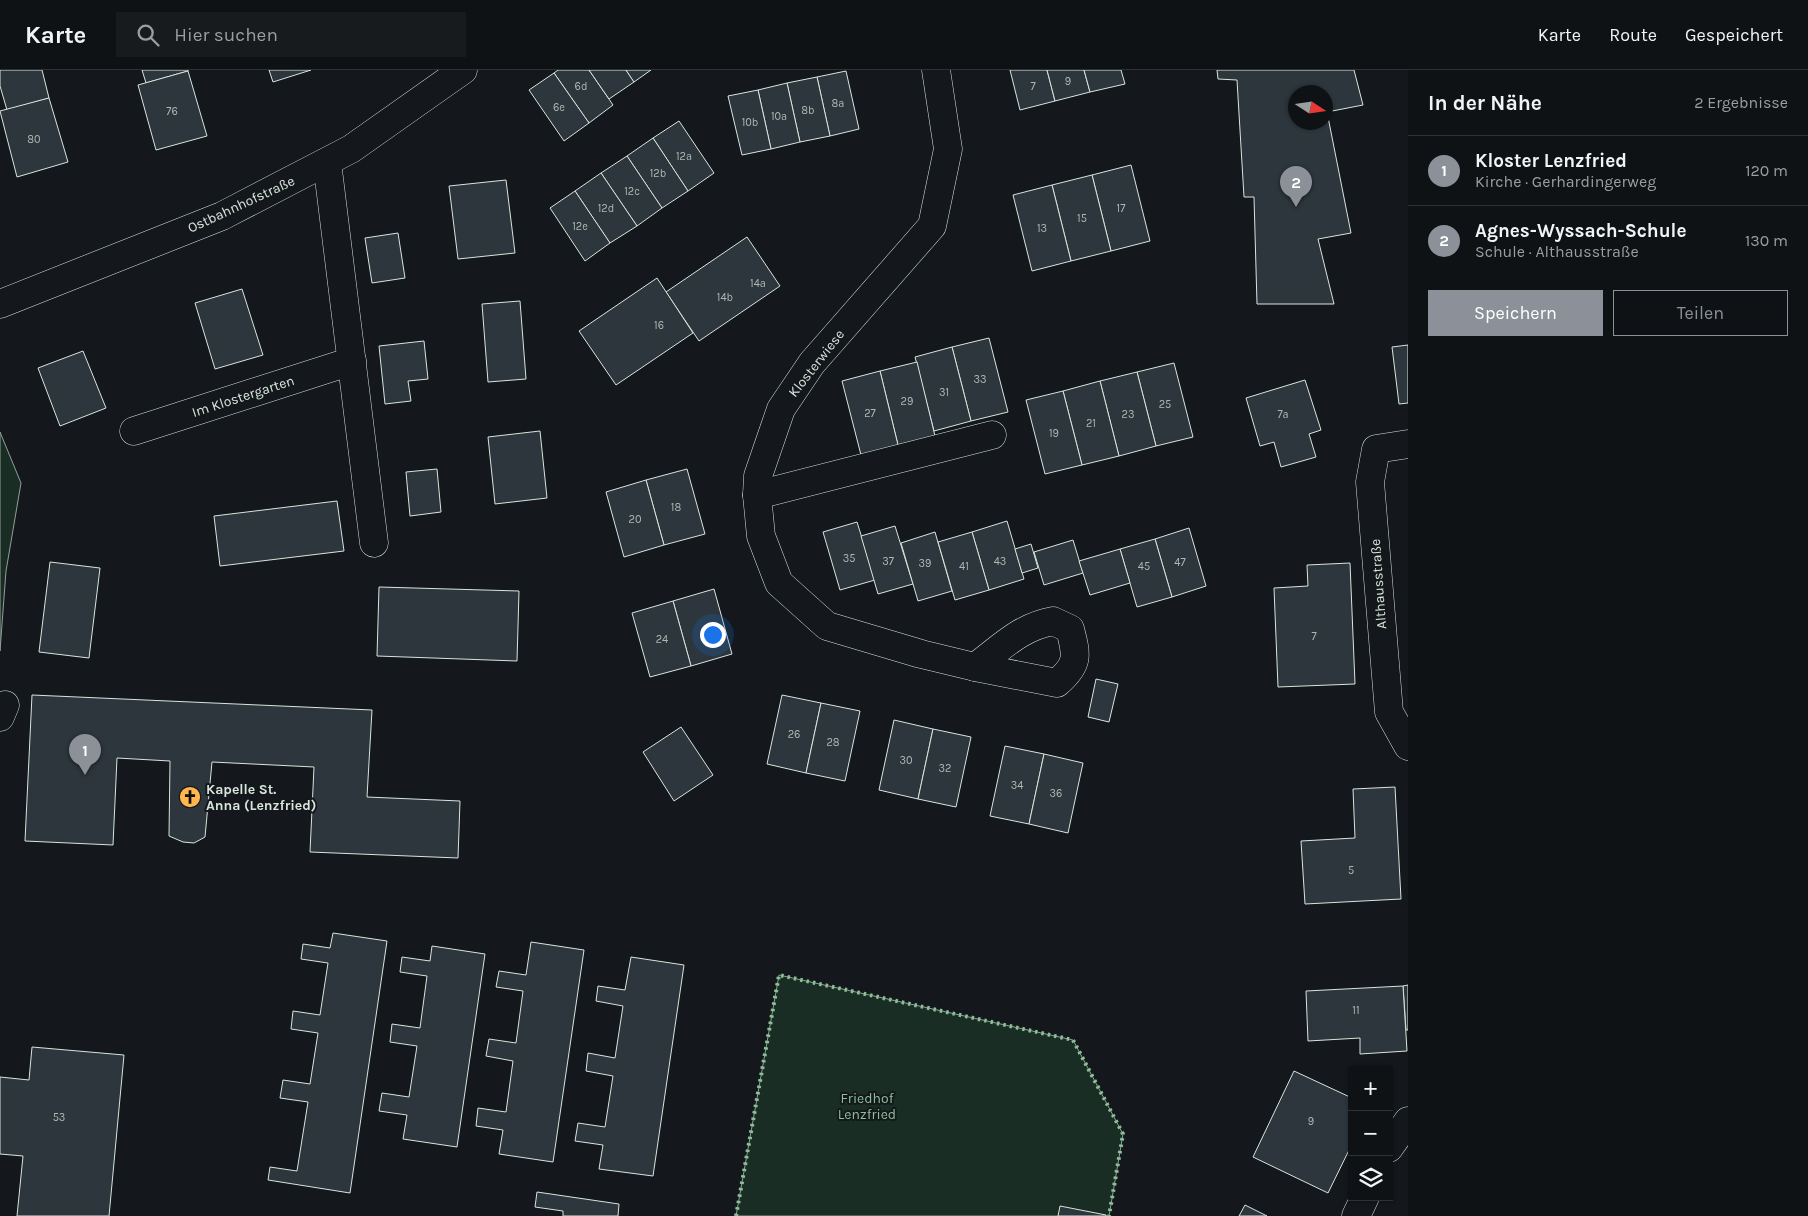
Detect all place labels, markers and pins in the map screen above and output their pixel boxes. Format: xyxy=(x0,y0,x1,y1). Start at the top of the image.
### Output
pin: 2 xyxy=(1280,166,1312,207)
pin: 1 xyxy=(69,734,101,775)
place label: Kapelle St. Anna (Lenzfried) xyxy=(206,781,316,814)
church icon: Kapelle St. Anna (Lenzfried) xyxy=(178,785,202,809)

